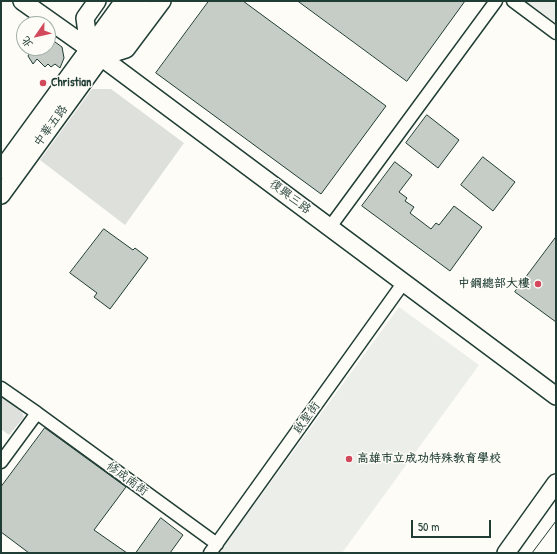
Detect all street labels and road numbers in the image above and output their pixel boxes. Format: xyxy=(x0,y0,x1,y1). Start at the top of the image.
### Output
street label: 中華五路 xyxy=(31,102,71,150)
street label: 復興三路 xyxy=(266,177,314,217)
street label: 啟聖街 xyxy=(291,399,323,437)
street label: 修成南街 xyxy=(103,459,151,499)

